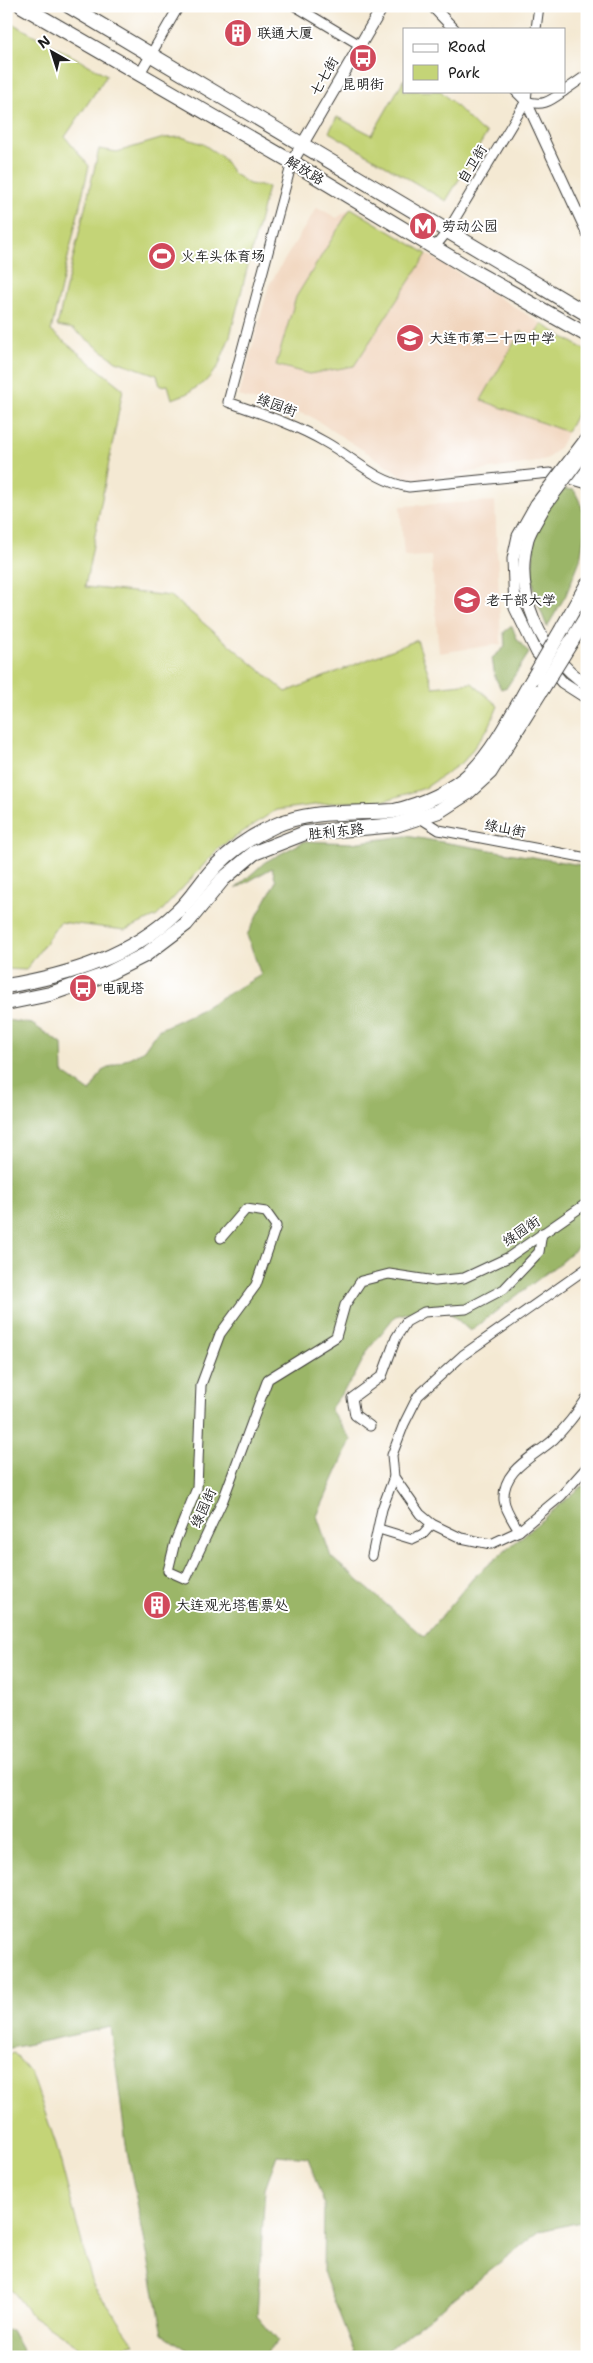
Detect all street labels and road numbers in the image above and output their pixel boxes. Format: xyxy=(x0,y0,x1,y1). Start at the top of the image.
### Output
street label: 七七街 xyxy=(306,53,342,99)
street label: 自卫街 xyxy=(453,141,491,187)
street label: 解放路 xyxy=(282,151,328,189)
street label: 绿园街 xyxy=(254,389,300,421)
street label: 绿山街 xyxy=(483,815,527,841)
street label: 胜利东路 xyxy=(307,819,365,843)
street label: 绿园街 xyxy=(499,1212,543,1250)
street label: 绿园街 xyxy=(186,1485,220,1531)

